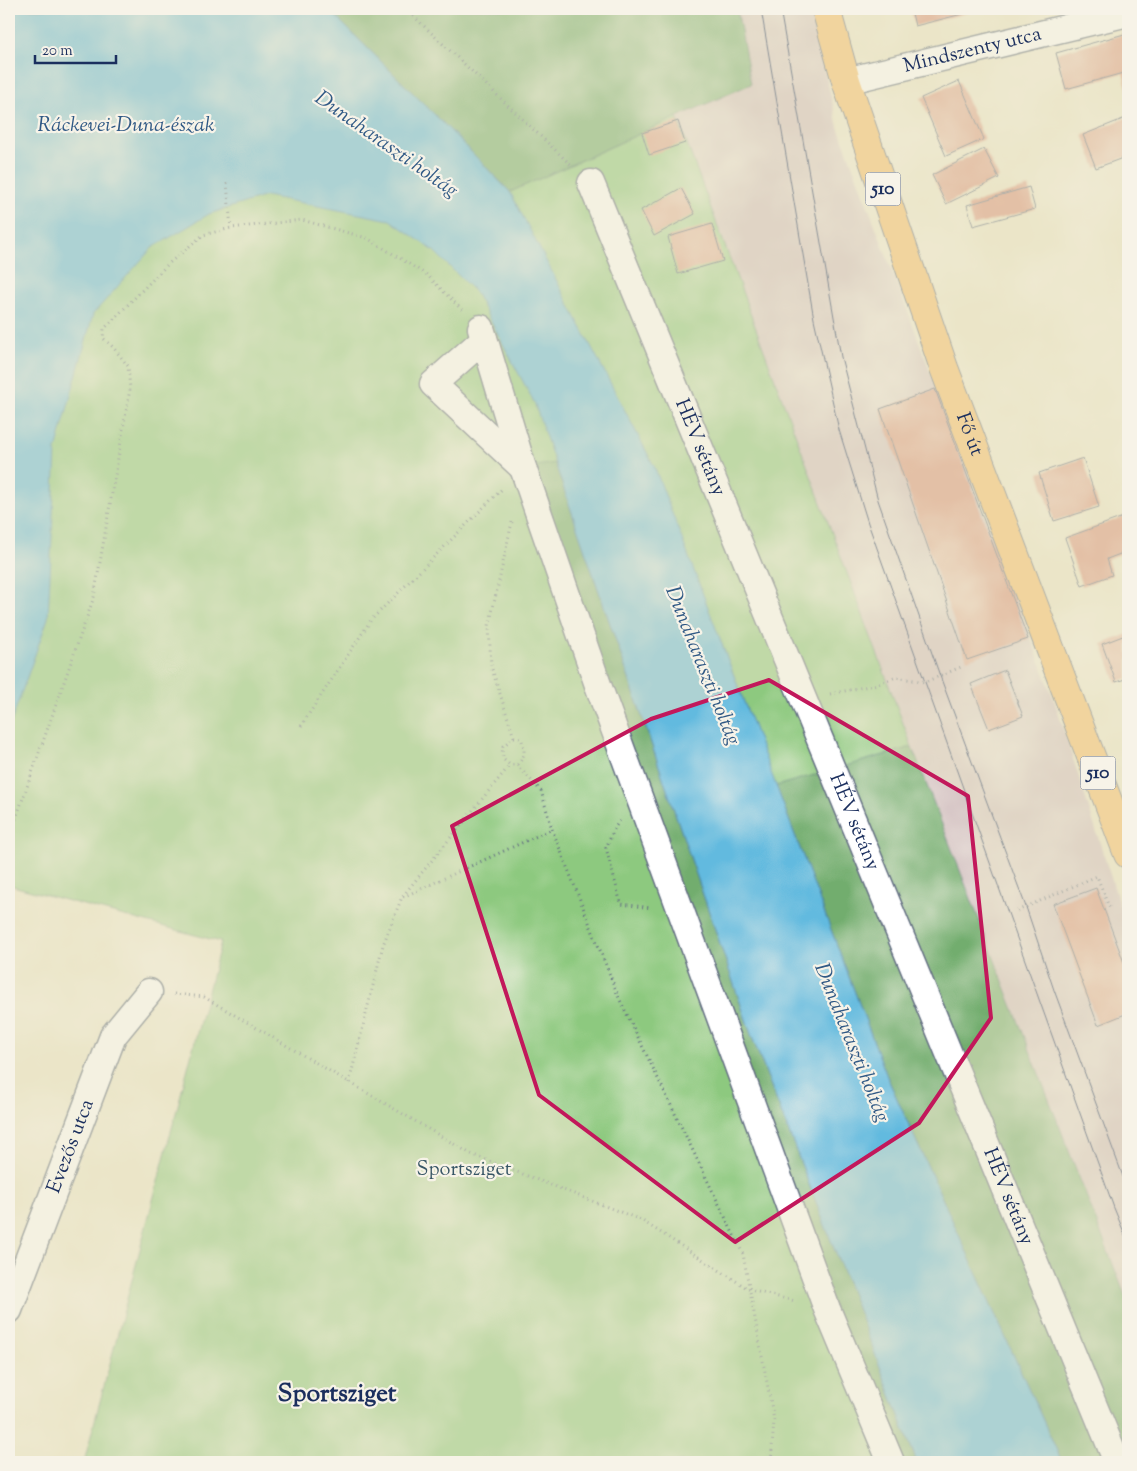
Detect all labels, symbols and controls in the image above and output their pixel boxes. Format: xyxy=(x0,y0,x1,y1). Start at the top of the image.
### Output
street label: Mindszenty utca xyxy=(900,20,1044,81)
scale bar xyxy=(35,32,116,64)
text: 20 m xyxy=(42,41,73,62)
water label: Dunaharaszti holtág xyxy=(308,84,464,206)
water label: Ráckevei-Duna-észak xyxy=(38,111,215,141)
road number: 510 xyxy=(866,172,900,205)
street label: HÉV sétány xyxy=(667,394,733,501)
street label: Fő út xyxy=(948,409,991,460)
water label: Dunaharaszti holtág xyxy=(656,582,748,750)
road number: 510 xyxy=(1080,756,1116,790)
street label: HÉV sétány xyxy=(821,769,887,875)
water label: Dunaharaszti holtág xyxy=(805,959,897,1127)
street label: Evezős utca xyxy=(40,1095,102,1198)
street label: HÉV sétány xyxy=(975,1144,1041,1250)
park label: Sportsziget xyxy=(416,1156,512,1185)
district label: Sportsziget xyxy=(278,1377,397,1413)

